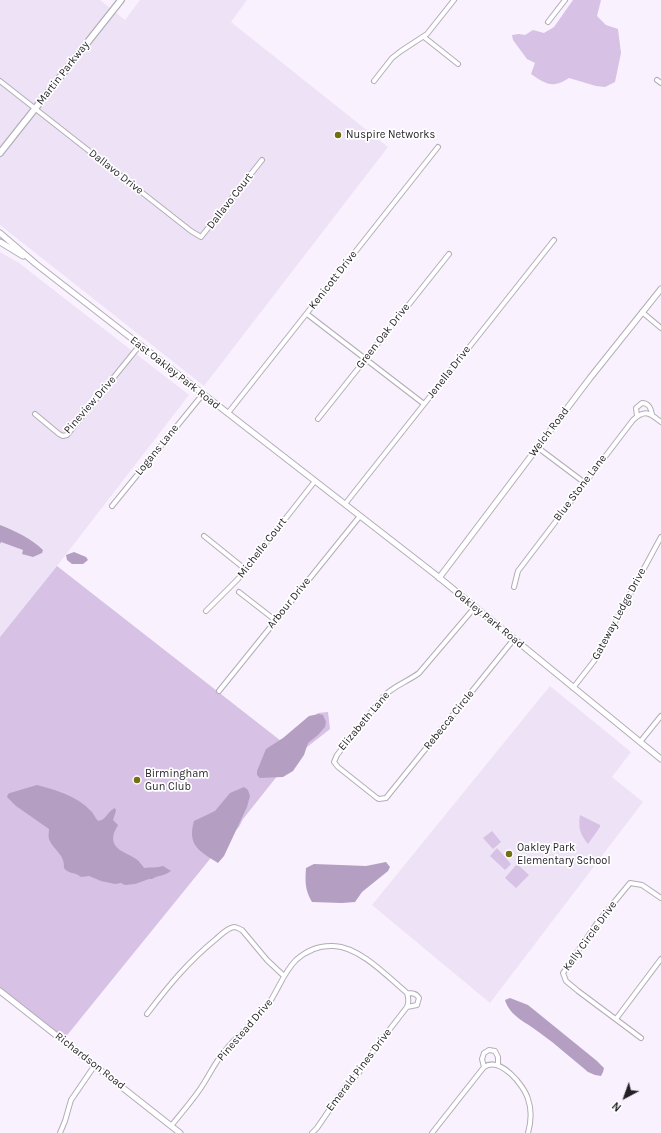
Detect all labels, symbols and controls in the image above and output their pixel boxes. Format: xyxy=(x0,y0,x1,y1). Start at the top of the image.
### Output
street label: Martin Parkway xyxy=(34,38,92,108)
place label: Nuspire Networks xyxy=(346,128,435,142)
marker: Nuspire Networks xyxy=(333,130,343,140)
street label: Dallavo Drive xyxy=(86,147,146,197)
street label: Dallavo Court xyxy=(204,170,256,232)
street label: Kenicott Drive xyxy=(306,248,360,312)
street label: Green Oak Drive xyxy=(353,301,413,371)
street label: East Oakley Park Road xyxy=(127,334,223,412)
street label: Jenella Drive xyxy=(424,343,474,401)
street label: Pineview Drive xyxy=(61,373,119,437)
street label: Welch Road xyxy=(526,405,572,459)
street label: Logans Lane xyxy=(132,422,182,478)
street label: Blue Stone Lane xyxy=(551,452,609,524)
street label: Michelle Court xyxy=(234,515,290,581)
street label: Gateway Ledge Drive xyxy=(589,566,649,662)
street label: Arbour Drive xyxy=(264,575,314,631)
street label: Oakley Park Road xyxy=(451,587,527,651)
street label: Rebecca Circle xyxy=(421,687,477,753)
street label: Elizabeth Lane xyxy=(336,689,392,753)
place label: Birmingham Gun Club xyxy=(145,767,208,793)
marker: Birmingham Gun Club xyxy=(132,775,142,785)
place label: Oakley Park Elementary School xyxy=(517,841,610,867)
marker: Oakley Park Elementary School xyxy=(504,849,514,859)
street label: Kelly Circle Drive xyxy=(560,899,620,973)
street label: Pinestead Drive xyxy=(214,996,276,1064)
street label: Emerald Pines Drive xyxy=(324,1026,394,1114)
street label: Richardson Road xyxy=(52,1030,128,1092)
north arrow xyxy=(605,1077,645,1117)
text: N xyxy=(610,1099,624,1114)

